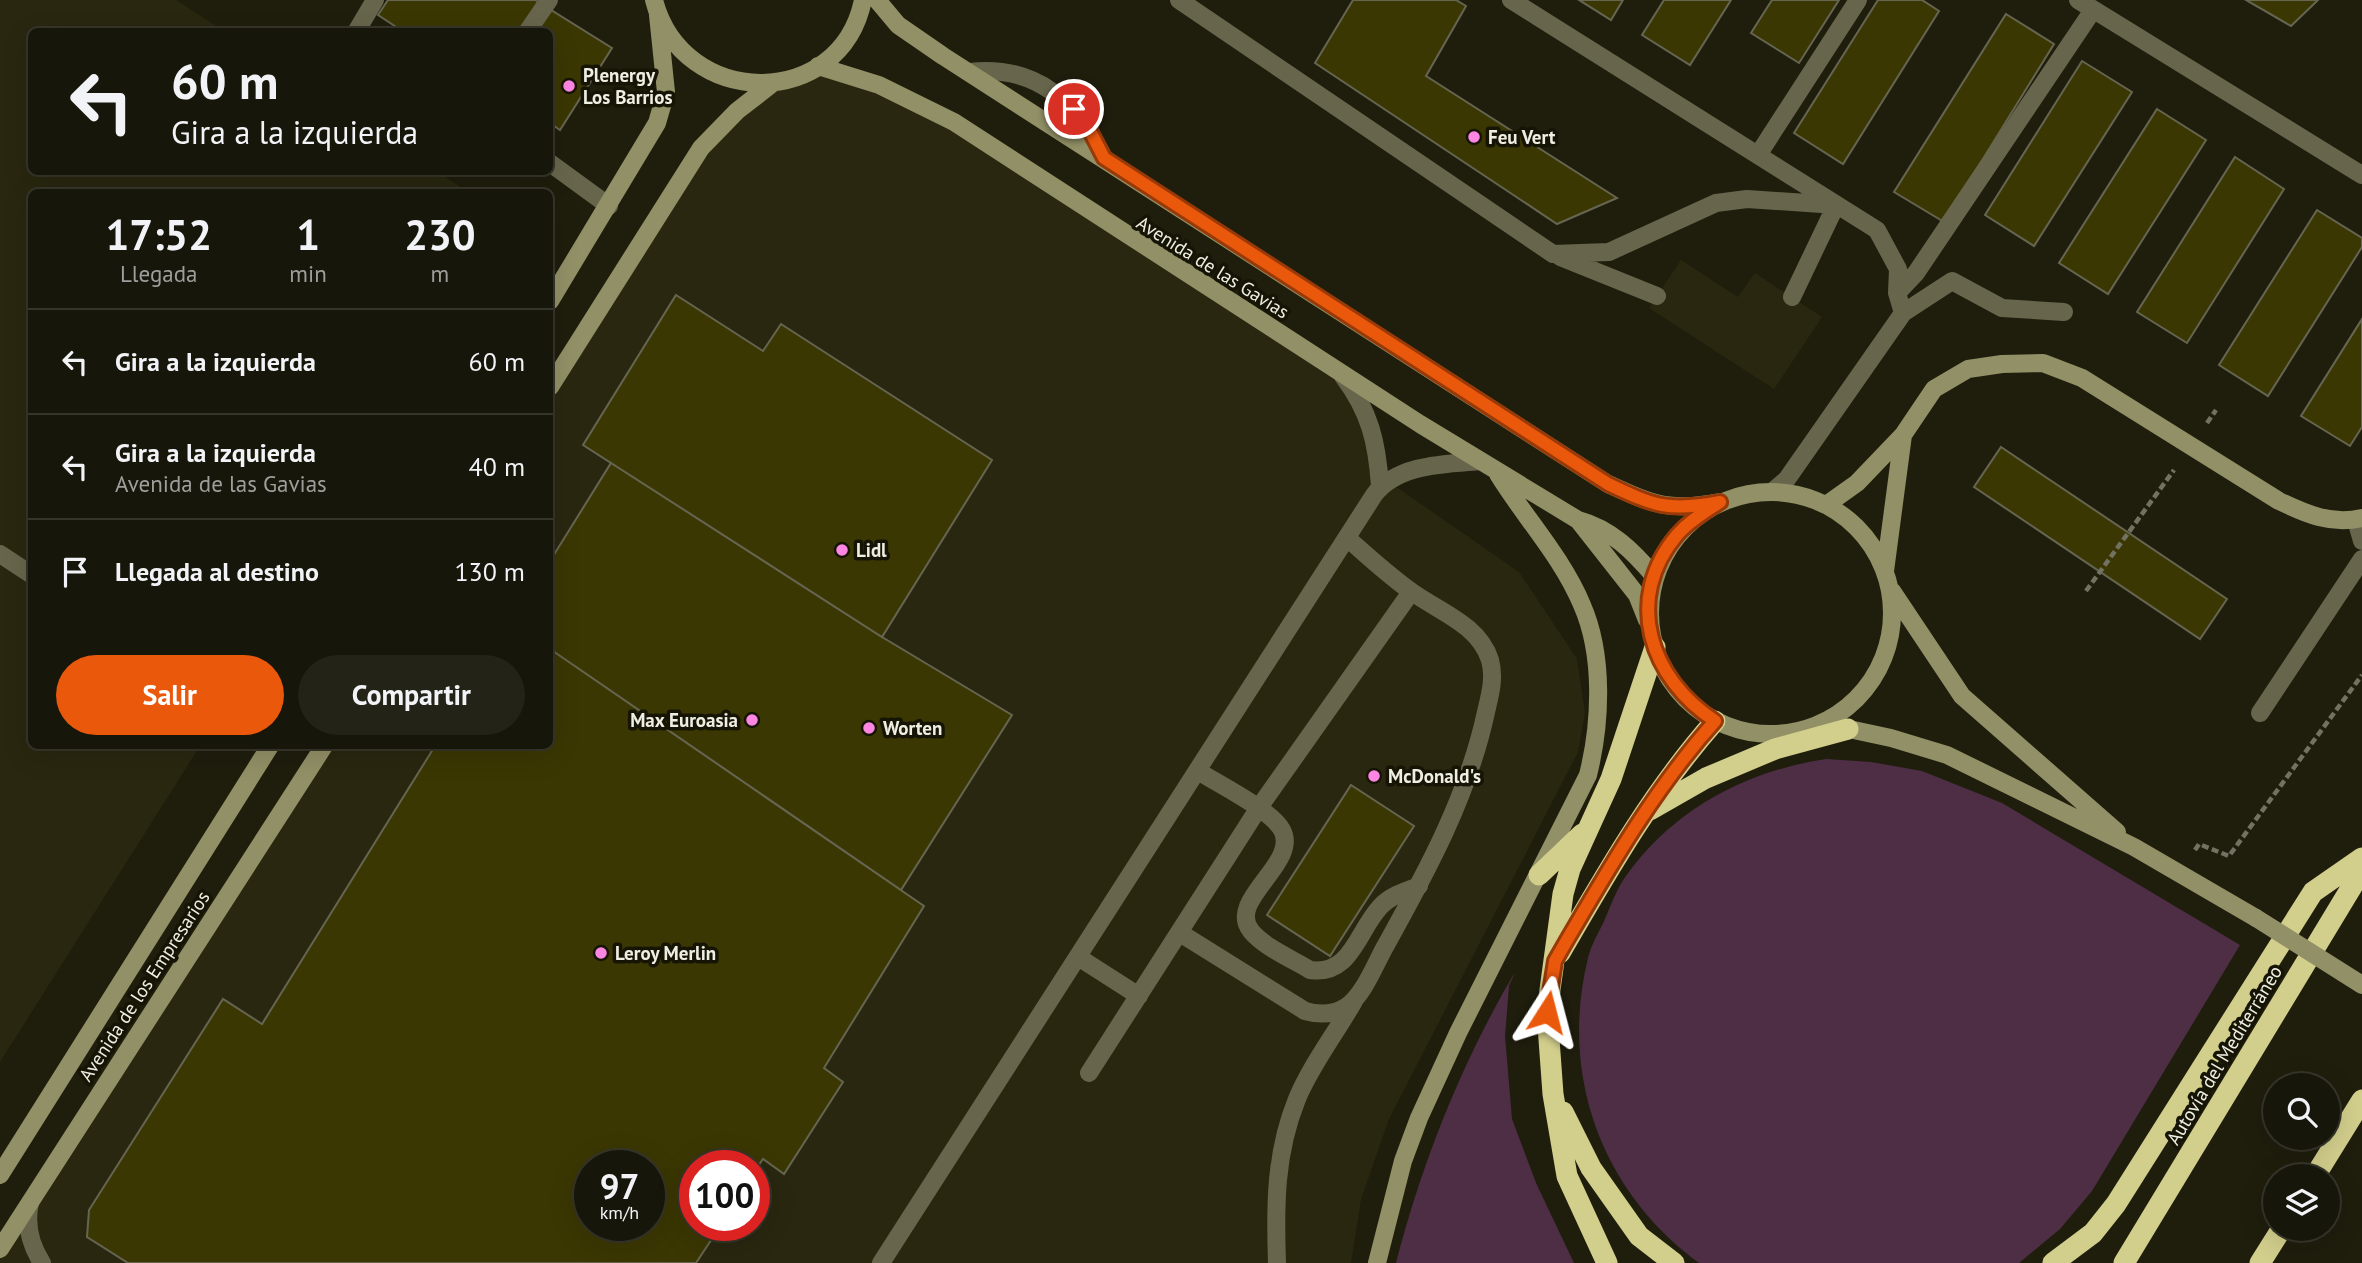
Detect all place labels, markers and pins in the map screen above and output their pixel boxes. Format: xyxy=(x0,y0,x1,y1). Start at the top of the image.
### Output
place label: Plenergy Los Barrios xyxy=(583,63,672,109)
marker: Plenergy Los Barrios xyxy=(561,78,577,94)
pin xyxy=(1044,79,1104,139)
place label: Feu Vert xyxy=(1488,125,1556,149)
marker: Feu Vert xyxy=(1466,129,1482,145)
place label: Lidl xyxy=(856,538,887,562)
marker: Lidl xyxy=(834,542,850,558)
place label: Max Euroasia xyxy=(630,708,738,732)
marker: Max Euroasia xyxy=(744,712,760,728)
place label: Worten xyxy=(883,716,942,740)
marker: Worten xyxy=(861,720,877,736)
place label: McDonald's xyxy=(1388,764,1481,788)
marker: McDonald's xyxy=(1366,768,1382,784)
place label: Leroy Merlin xyxy=(615,941,716,965)
marker: Leroy Merlin xyxy=(593,945,609,961)

